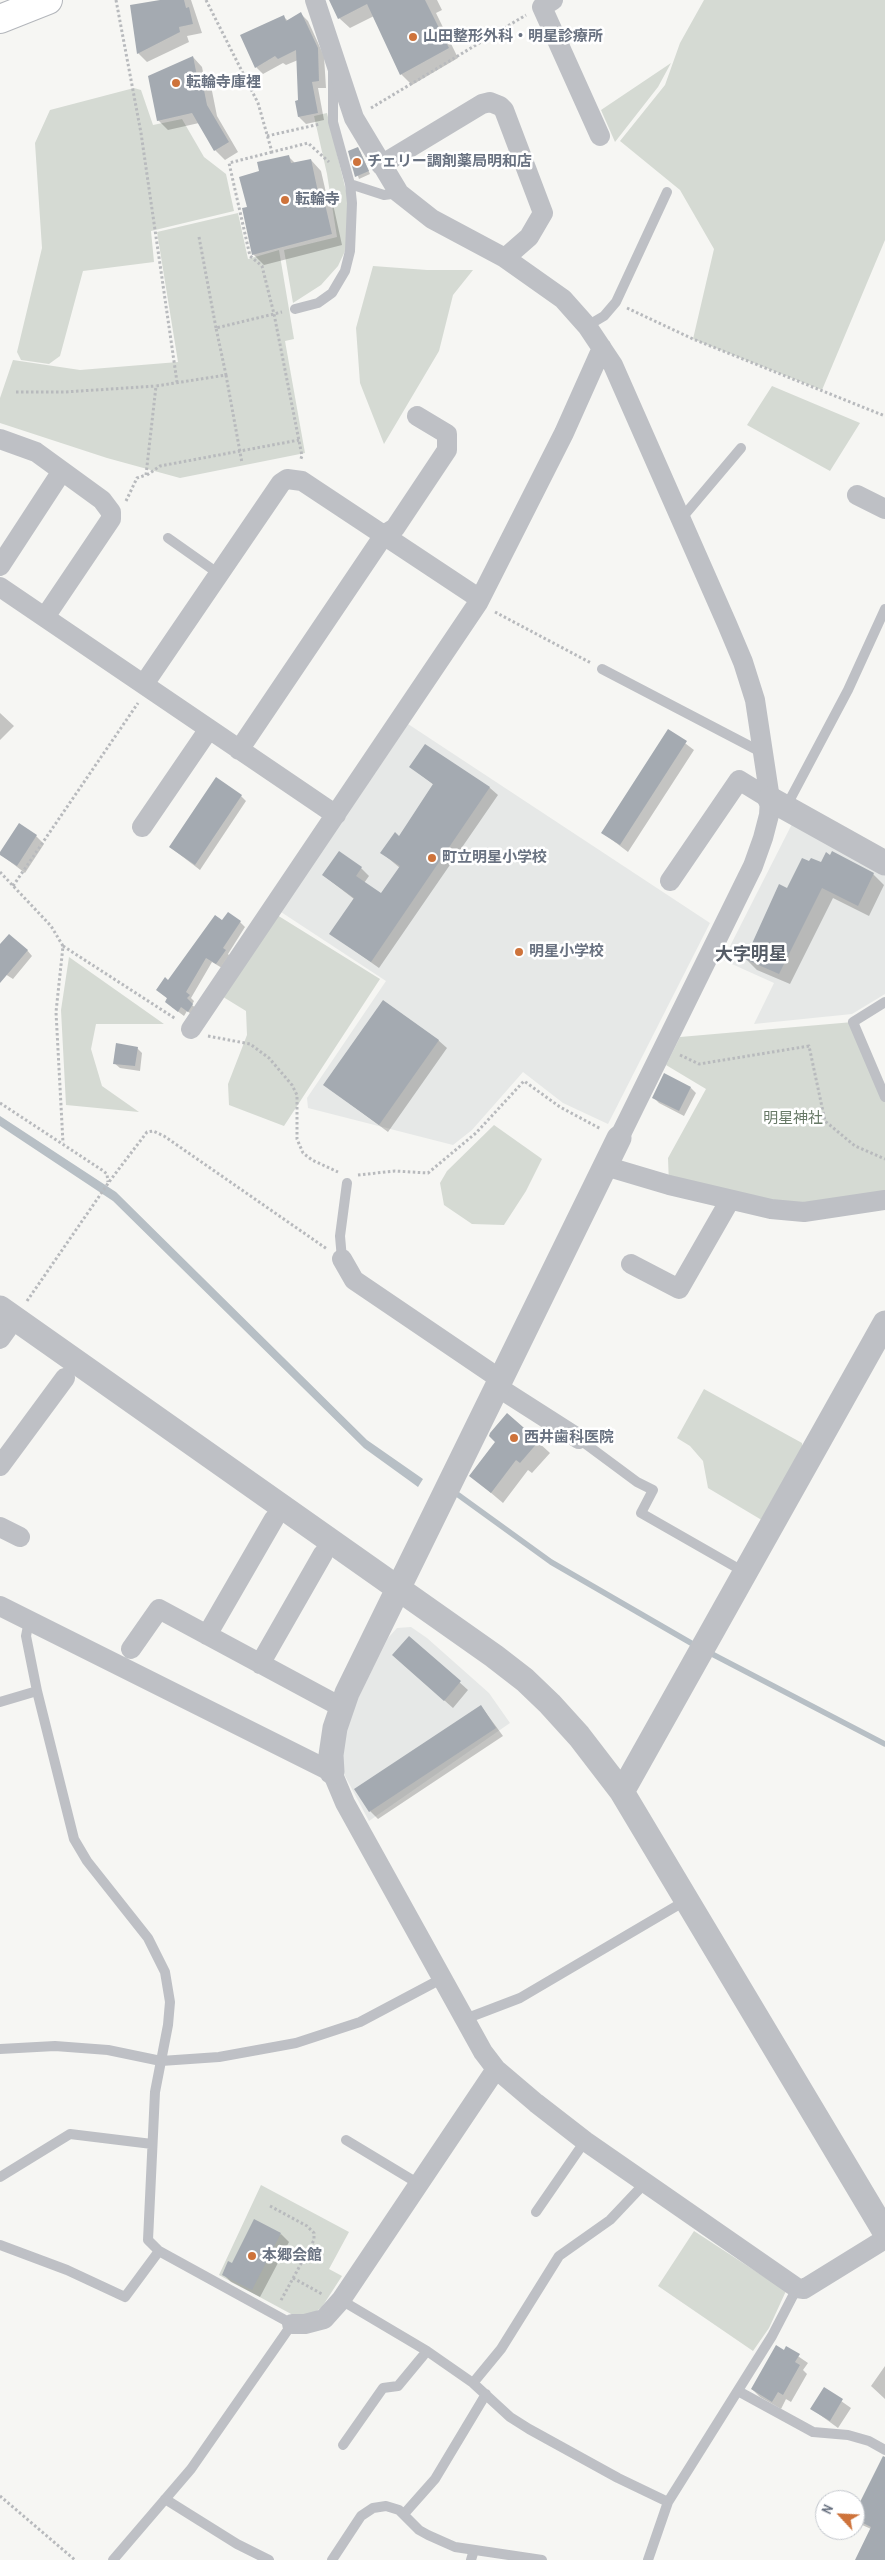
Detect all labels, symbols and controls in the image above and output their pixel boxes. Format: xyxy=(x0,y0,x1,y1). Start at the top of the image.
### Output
place label: 山田整形外科・明星診療所 xyxy=(423,28,603,46)
marker: 山田整形外科・明星診療所 xyxy=(407,31,419,43)
place label: 転輪寺庫裡 xyxy=(186,74,261,92)
marker: 転輪寺庫裡 xyxy=(170,77,182,89)
place label: チェリー調剤薬局明和店 xyxy=(367,153,532,171)
marker: チェリー調剤薬局明和店 xyxy=(351,156,363,168)
place label: 転輪寺 xyxy=(295,191,340,209)
marker: 転輪寺 xyxy=(279,194,291,206)
place label: 町立明星小学校 xyxy=(442,849,547,867)
marker: 町立明星小学校 xyxy=(426,852,438,864)
place label: 明星小学校 xyxy=(529,943,604,961)
district label: 大字明星 xyxy=(715,944,787,966)
marker: 明星小学校 xyxy=(513,946,525,958)
park label: 明星神社 xyxy=(763,1110,823,1128)
place label: 西井歯科医院 xyxy=(524,1429,614,1447)
marker: 西井歯科医院 xyxy=(508,1432,520,1444)
place label: 本郷会館 xyxy=(262,2247,322,2265)
marker: 本郷会館 xyxy=(246,2250,258,2262)
north arrow xyxy=(815,2490,865,2540)
text: N xyxy=(817,2502,837,2517)

